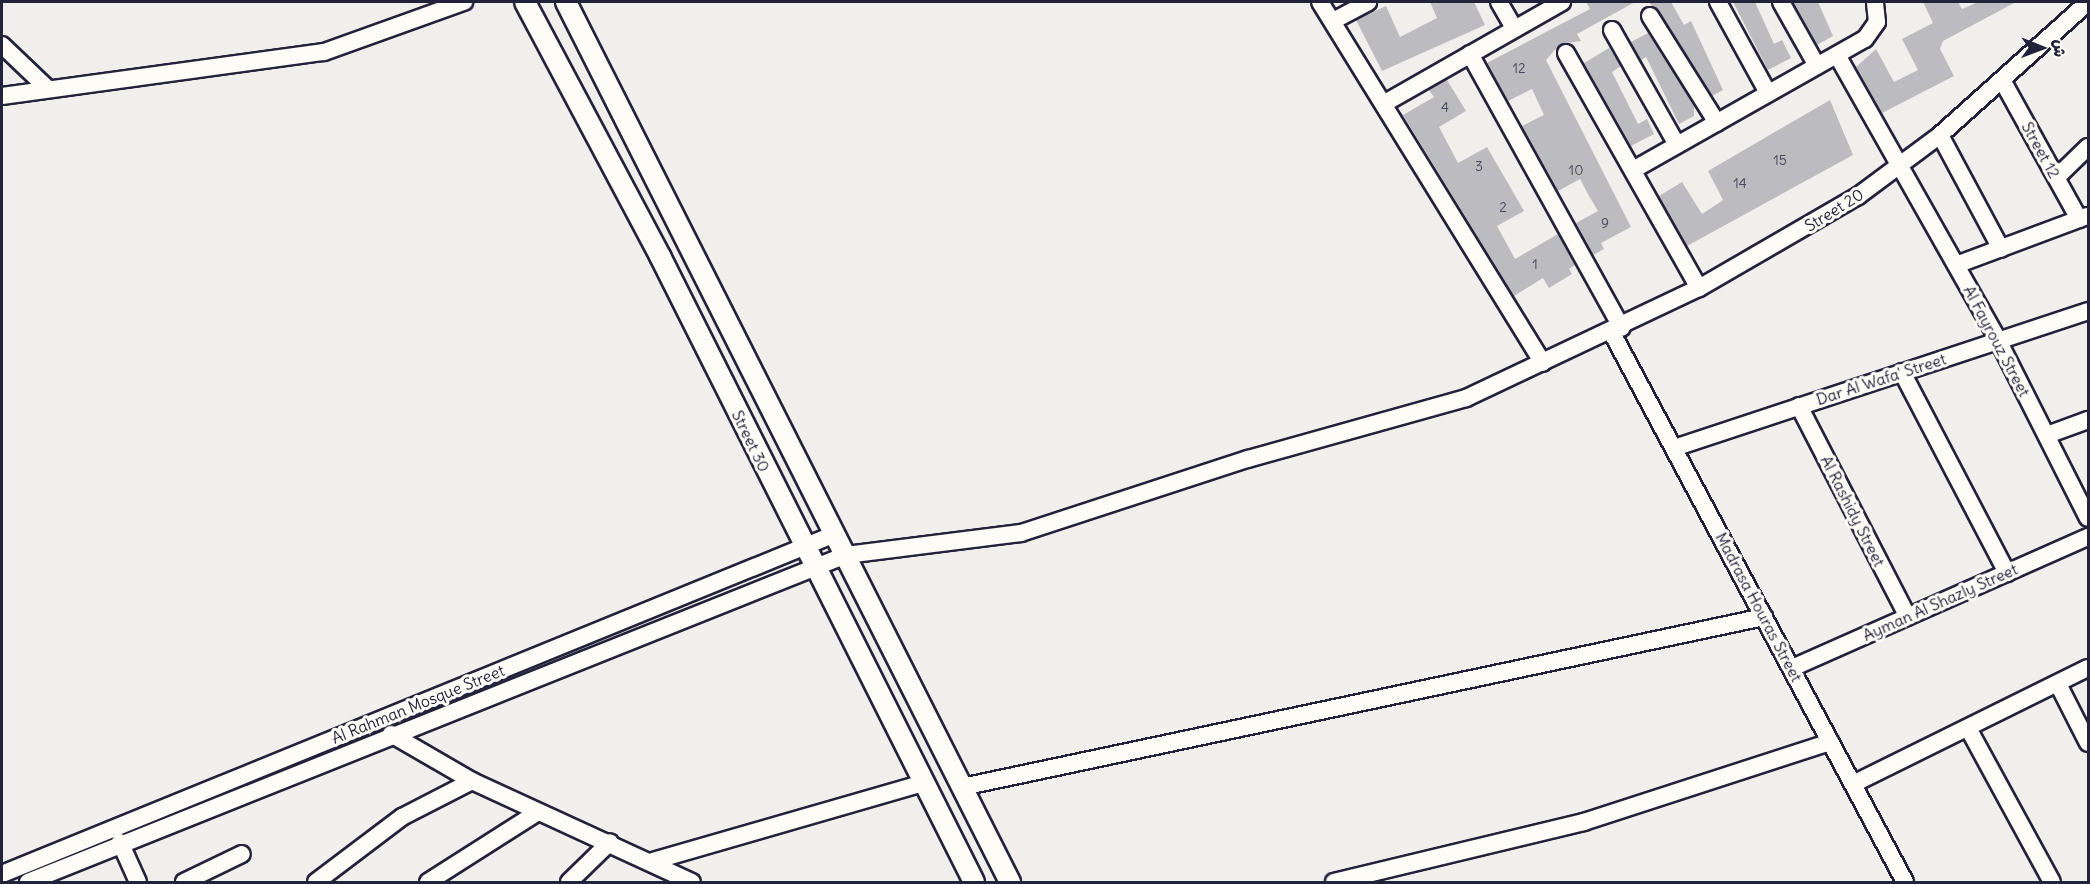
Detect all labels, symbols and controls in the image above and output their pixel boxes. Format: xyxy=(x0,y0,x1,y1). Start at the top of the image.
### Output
north arrow xyxy=(2012,18,2072,78)
text: ش xyxy=(2050,39,2070,57)
house number: 12 xyxy=(1512,60,1526,76)
house number: 4 xyxy=(1441,99,1449,115)
street label: Street 12 xyxy=(2018,118,2064,182)
house number: 15 xyxy=(1773,152,1787,168)
house number: 3 xyxy=(1475,158,1483,174)
house number: 10 xyxy=(1569,162,1583,178)
house number: 14 xyxy=(1733,175,1747,191)
street label: Street 20 xyxy=(1801,184,1867,236)
house number: 2 xyxy=(1499,199,1507,215)
house number: 9 xyxy=(1601,215,1609,231)
house number: 1 xyxy=(1532,256,1538,272)
street label: Al Fayrouz Street xyxy=(1960,282,2034,400)
street label: Dar Al Wafa' Street xyxy=(1814,349,1948,409)
street label: Street 30 xyxy=(728,407,774,475)
street label: Al Rashidy Street xyxy=(1817,452,1889,570)
street label: Madrasa Houras Street xyxy=(1712,529,1806,685)
street label: Ayman Al Shazly Street xyxy=(1860,559,2020,645)
street label: Al Rahman Mosque Street xyxy=(329,660,507,748)

